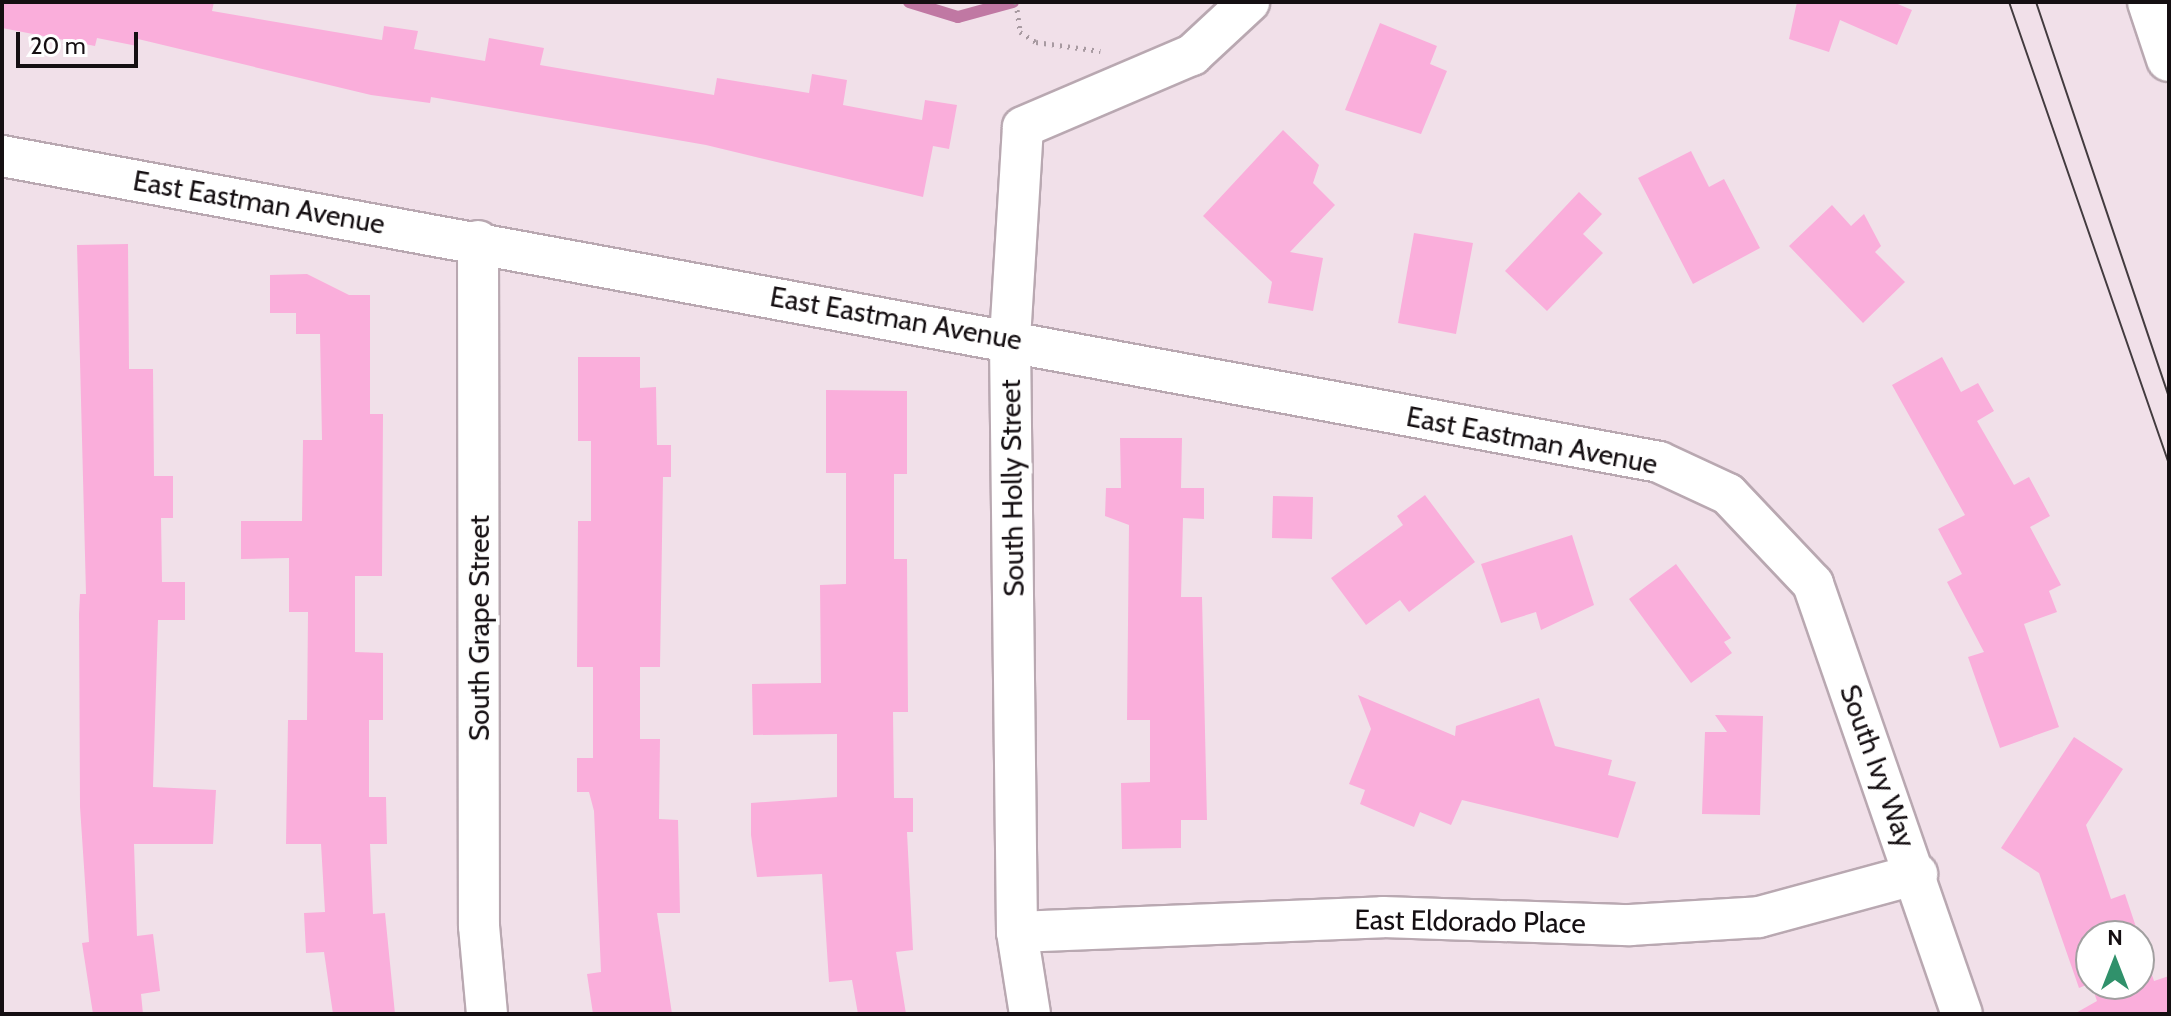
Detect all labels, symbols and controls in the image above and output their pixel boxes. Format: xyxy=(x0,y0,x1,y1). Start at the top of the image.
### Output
scale bar xyxy=(20,16,142,66)
text: 20 m xyxy=(30,31,86,60)
street label: East Eastman Avenue xyxy=(131,163,387,241)
street label: East Eastman Avenue xyxy=(768,279,1024,357)
street label: South Holly Street xyxy=(993,379,1031,597)
street label: East Eastman Avenue xyxy=(1404,399,1660,481)
street label: South Grape Street xyxy=(462,515,496,741)
street label: South Ivy Way xyxy=(1833,680,1923,852)
street label: East Eldorado Place xyxy=(1354,902,1586,940)
north arrow xyxy=(2075,920,2155,1000)
text: N xyxy=(2107,924,2123,951)

